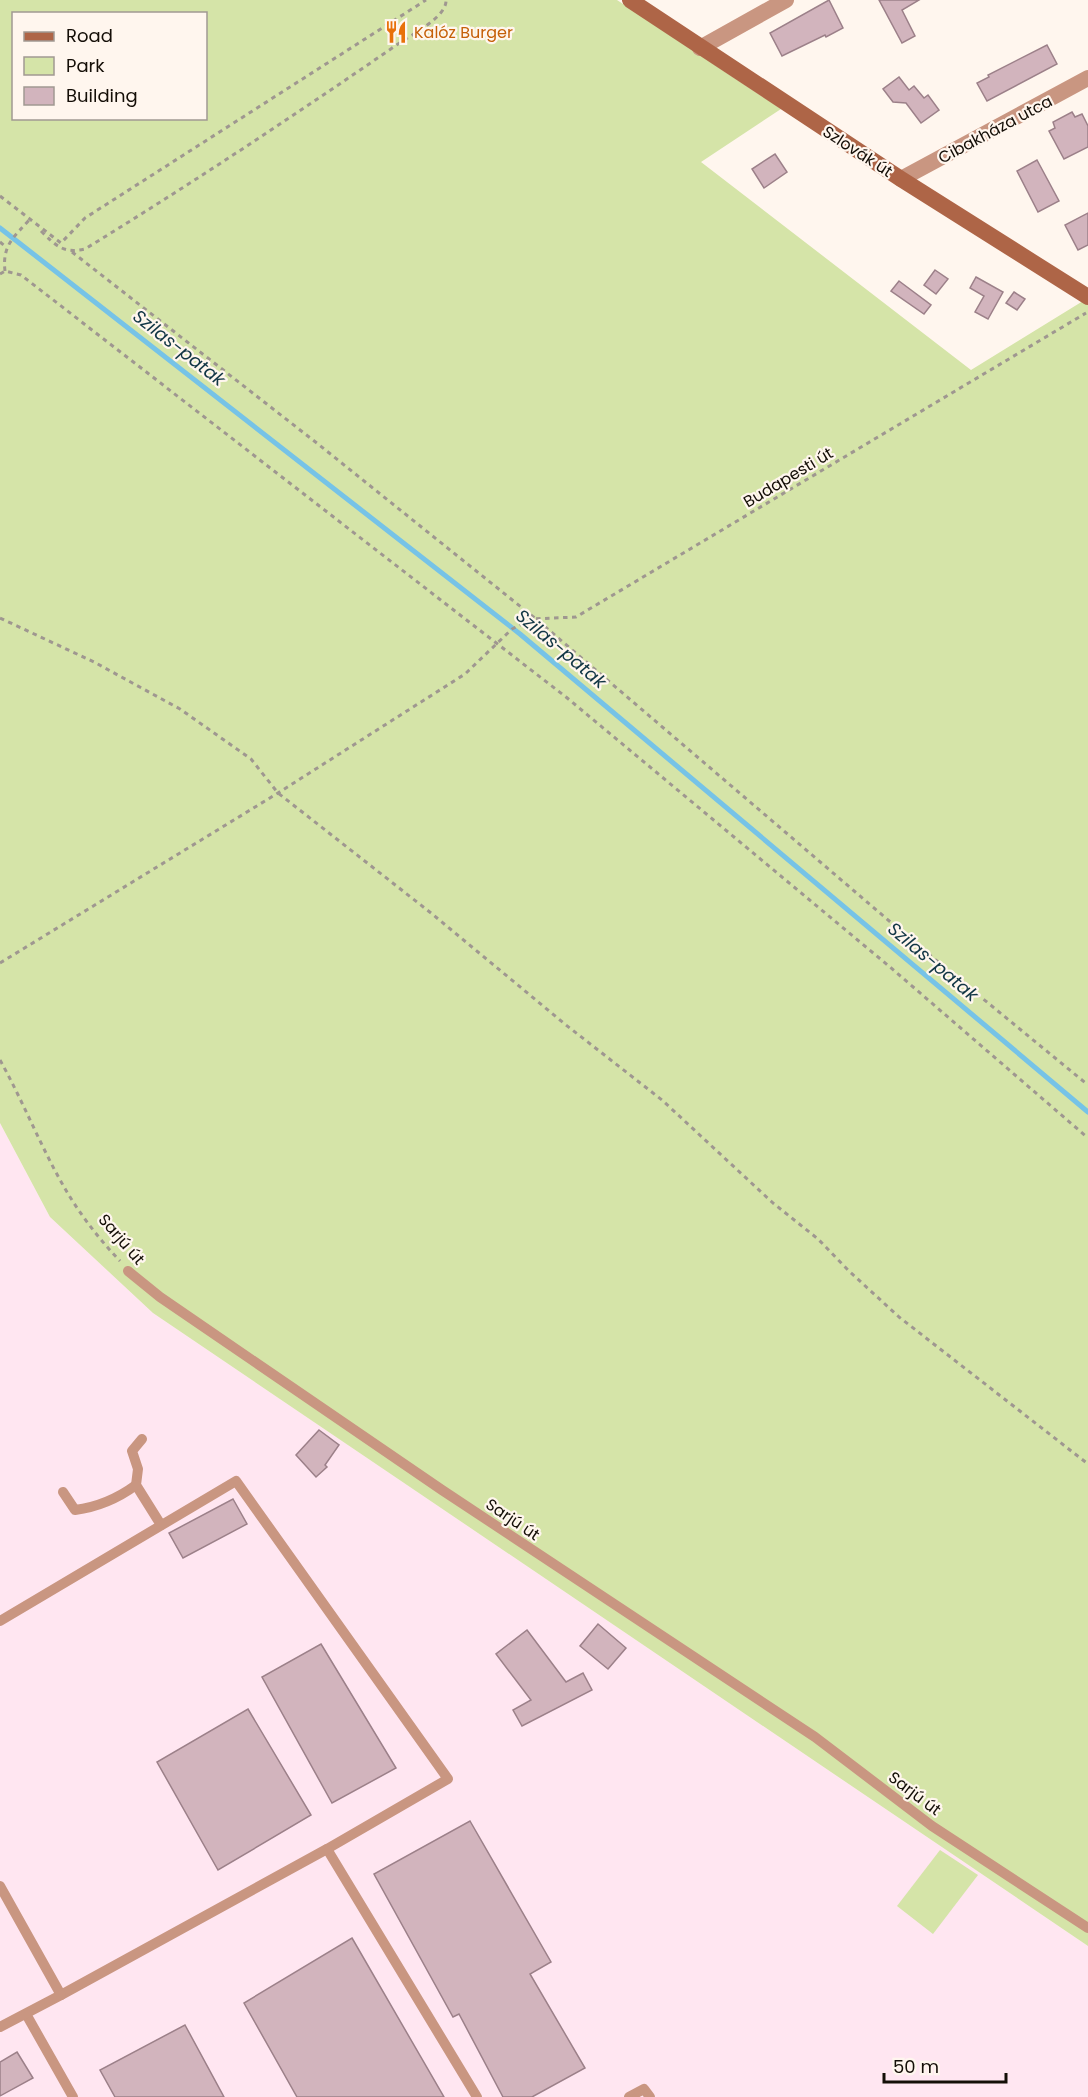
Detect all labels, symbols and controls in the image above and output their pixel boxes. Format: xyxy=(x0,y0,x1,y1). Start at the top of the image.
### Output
legend xyxy=(12,12,207,120)
restaurant icon: Kalóz Burger xyxy=(383,19,409,45)
place label: Kalóz Burger xyxy=(414,21,513,44)
text: Road xyxy=(66,23,113,48)
text: Park xyxy=(66,53,105,78)
text: Building xyxy=(66,83,138,108)
street label: Cibakháza utca xyxy=(934,90,1056,169)
street label: Szlovák út xyxy=(818,120,897,183)
water label: Szilas-patak xyxy=(128,303,231,392)
street label: Budapesti út xyxy=(739,442,838,513)
water label: Szilas-patak xyxy=(511,603,613,694)
water label: Szilas-patak xyxy=(883,916,985,1007)
street label: Sarjú út xyxy=(93,1209,150,1270)
street label: Sarjú út xyxy=(481,1493,544,1546)
street label: Sarjú út xyxy=(884,1766,946,1821)
scale bar xyxy=(884,2046,1006,2084)
text: 50 m xyxy=(893,2054,939,2079)

